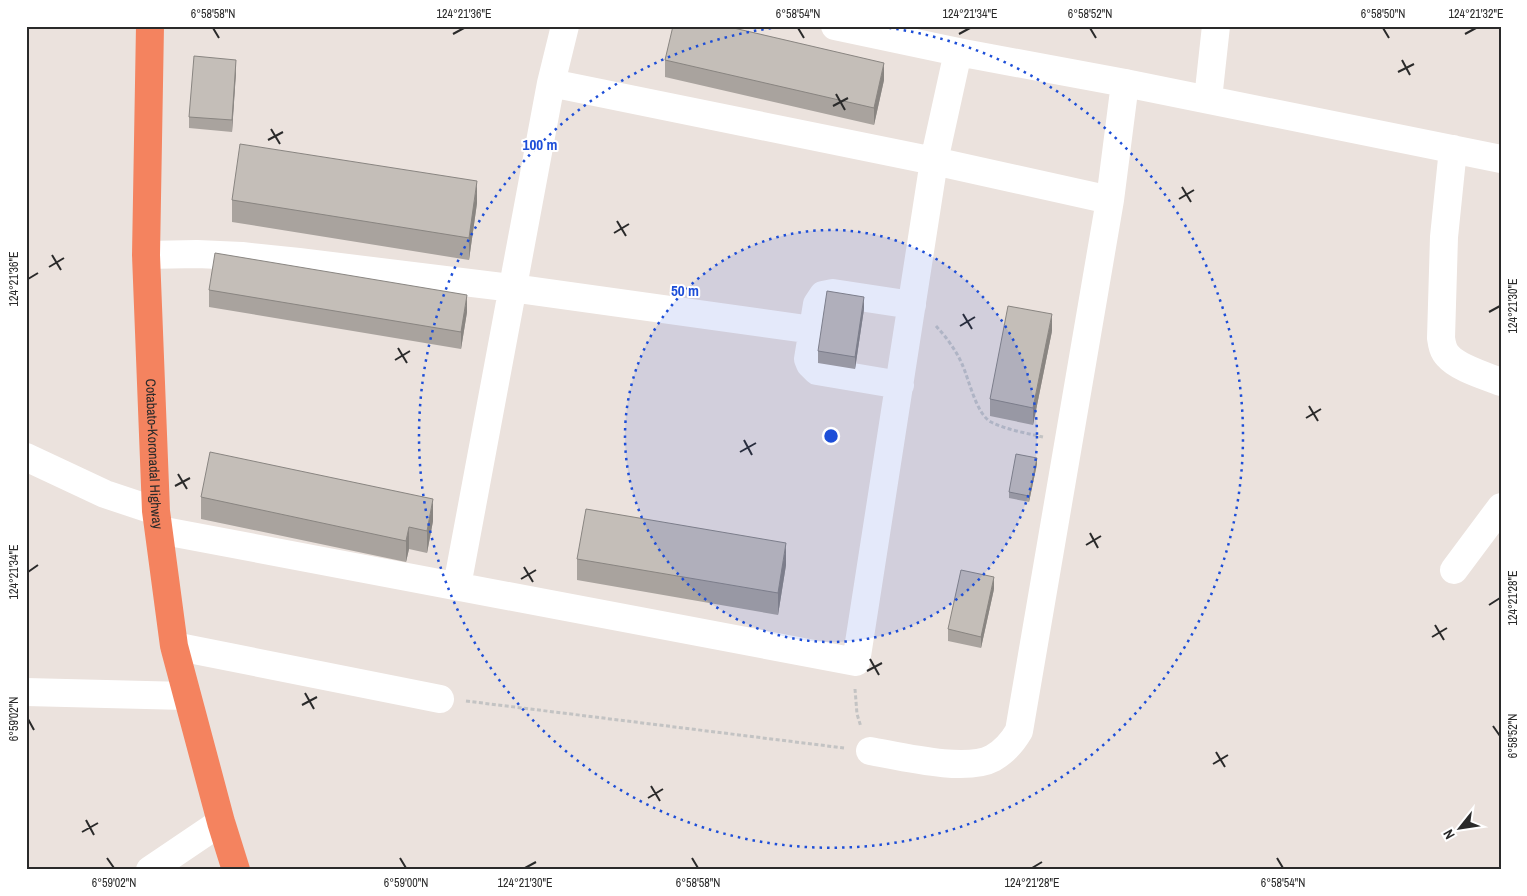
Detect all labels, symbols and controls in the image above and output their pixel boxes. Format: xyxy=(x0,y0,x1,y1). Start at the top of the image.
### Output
text: 6°58'58"N xyxy=(191,6,235,22)
text: 124°21'36"E xyxy=(436,6,492,22)
text: 6°58'54"N xyxy=(776,6,820,22)
text: 124°21'34"E xyxy=(942,6,998,22)
text: 6°58'52"N xyxy=(1068,6,1112,22)
text: 6°58'50"N xyxy=(1361,6,1405,22)
text: 124°21'32"E xyxy=(1448,6,1504,22)
text: 100 m xyxy=(523,134,557,155)
text: 124°21'36"E xyxy=(6,251,22,307)
text: 124°21'30"E xyxy=(1505,278,1521,334)
text: 50 m xyxy=(671,280,699,301)
street label: Cotabato-Koronadal Highway xyxy=(142,378,167,530)
centre of rings xyxy=(822,427,840,445)
text: 124°21'34"E xyxy=(6,544,22,600)
text: 124°21'28"E xyxy=(1505,570,1521,626)
text: 6°59'02"N xyxy=(6,697,22,741)
text: 6°58'52"N xyxy=(1505,714,1521,758)
north arrow xyxy=(1434,804,1484,854)
text: N xyxy=(1439,826,1459,843)
text: 6°59'02"N xyxy=(92,875,136,891)
text: 6°59'00"N xyxy=(384,875,428,891)
text: 124°21'30"E xyxy=(497,875,553,891)
text: 6°58'58"N xyxy=(676,875,720,891)
text: 124°21'28"E xyxy=(1004,875,1060,891)
text: 6°58'54"N xyxy=(1261,875,1305,891)

